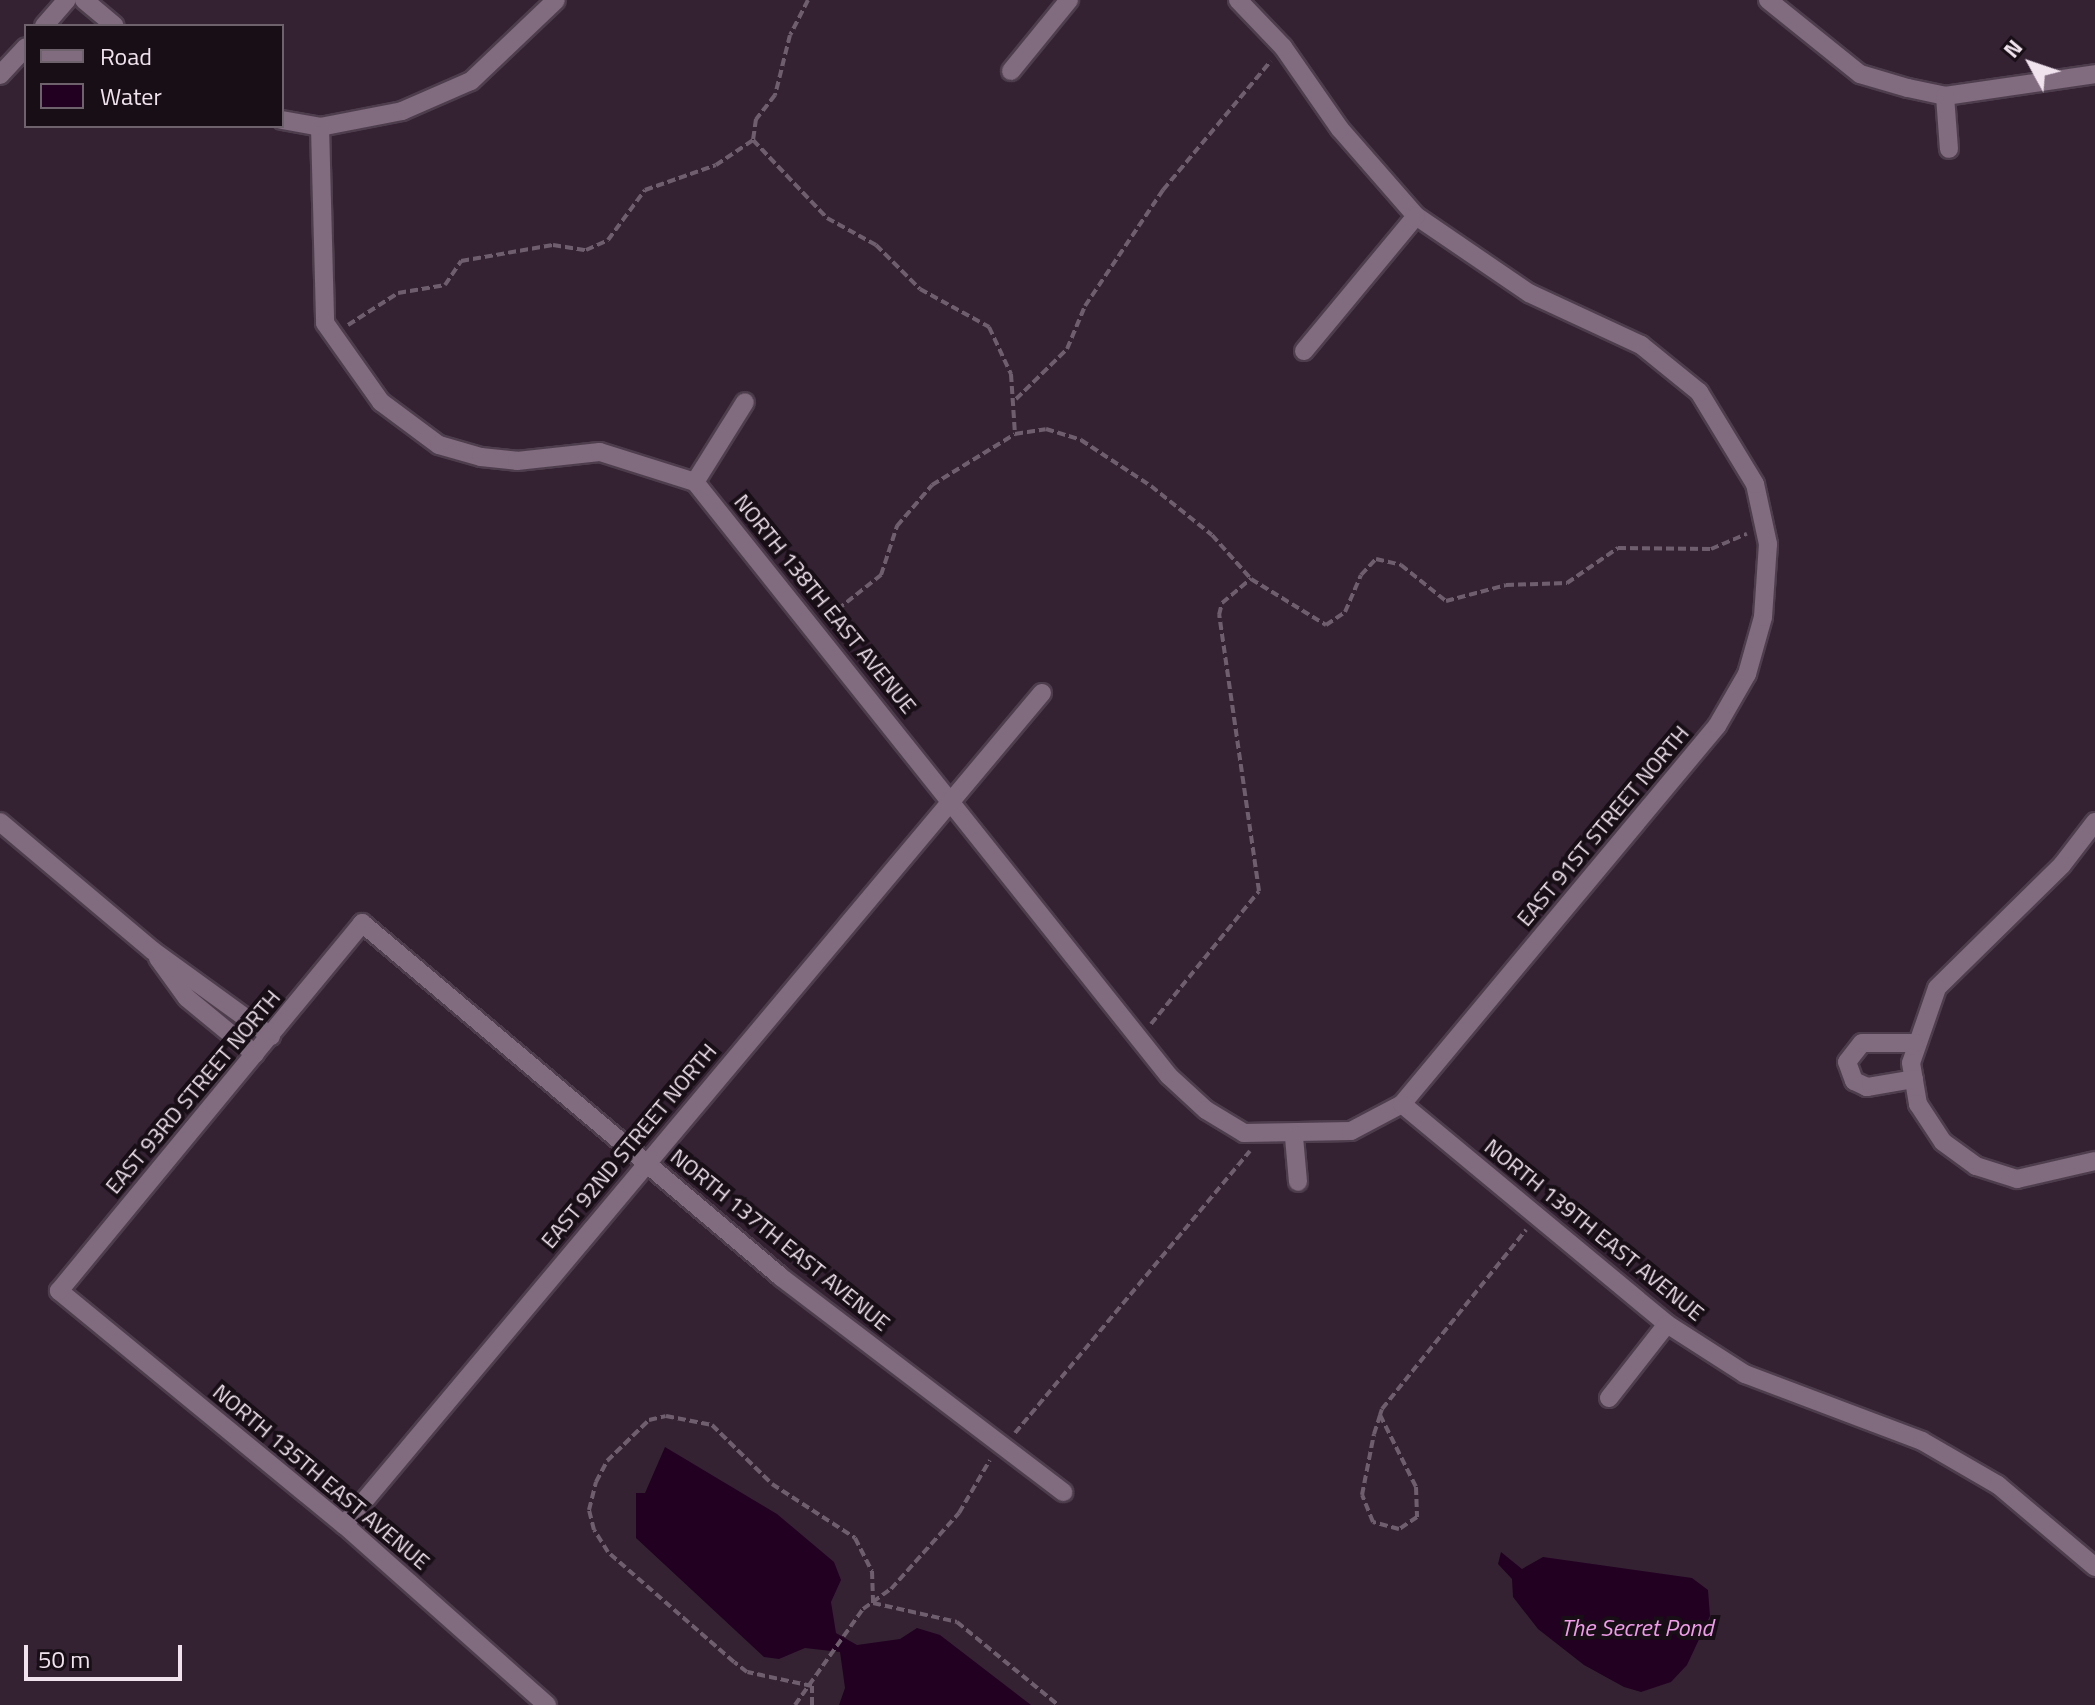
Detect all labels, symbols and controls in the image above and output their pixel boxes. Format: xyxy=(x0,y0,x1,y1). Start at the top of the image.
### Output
legend xyxy=(24,24,284,128)
north arrow xyxy=(1991,24,2071,104)
text: N xyxy=(1995,32,2031,65)
text: Road xyxy=(100,38,152,74)
text: Water xyxy=(100,78,162,114)
street label: NORTH 138TH EAST AVENUE xyxy=(728,489,922,719)
street label: EAST 91ST STREET NORTH xyxy=(1511,720,1695,932)
street label: EAST 93RD STREET NORTH xyxy=(100,985,286,1199)
street label: EAST 92ND STREET NORTH xyxy=(536,1038,722,1254)
street label: NORTH 139TH EAST AVENUE xyxy=(1479,1133,1709,1327)
street label: NORTH 137TH EAST AVENUE xyxy=(665,1143,895,1337)
street label: NORTH 135TH EAST AVENUE xyxy=(207,1379,435,1575)
water label: The Secret Pond xyxy=(1561,1614,1713,1642)
scale bar xyxy=(28,1629,186,1679)
text: 50 m xyxy=(38,1641,90,1677)

